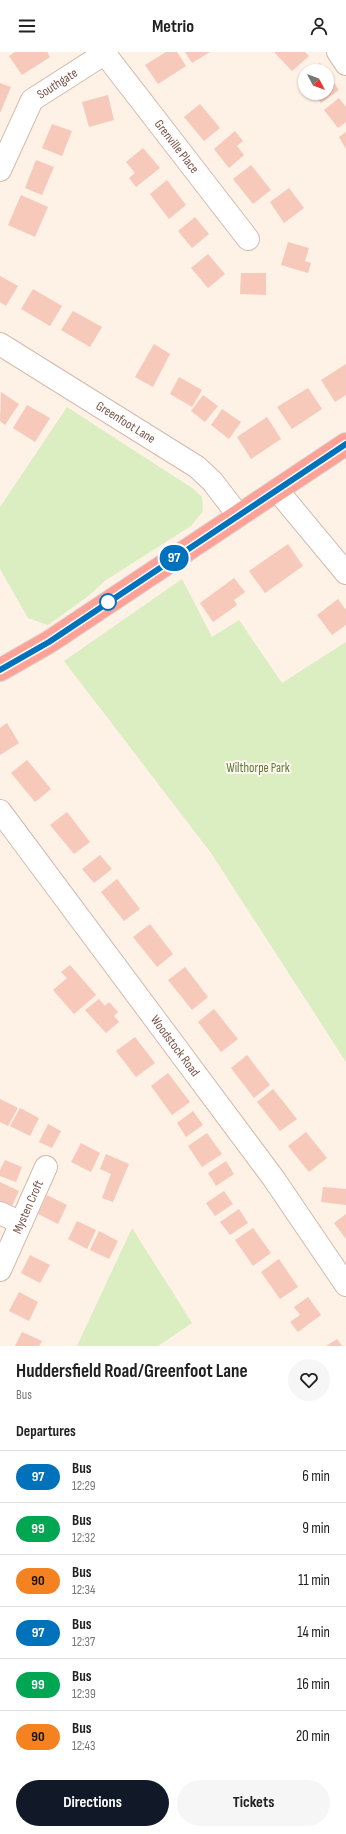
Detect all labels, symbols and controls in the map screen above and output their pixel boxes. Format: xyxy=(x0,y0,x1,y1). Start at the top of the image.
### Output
icon: menu xyxy=(16,15,38,37)
icon: person xyxy=(308,15,330,37)
text: Metrio xyxy=(152,16,194,37)
north arrow xyxy=(298,64,334,100)
map controls xyxy=(298,64,334,100)
street label: Southgate xyxy=(34,65,81,103)
street label: Grenville Place xyxy=(151,116,202,177)
street label: Greenfoot Lane xyxy=(93,398,158,447)
line badge: 97 xyxy=(156,545,192,571)
text: 97 xyxy=(168,549,180,566)
unlabelled marker xyxy=(99,593,117,611)
park label: Wilthorpe Park xyxy=(226,760,290,776)
street label: Woodstock Road xyxy=(147,1012,203,1080)
street label: Mysten Croft xyxy=(9,1178,47,1236)
button: heart xyxy=(288,1359,330,1401)
text: Huddersfield Road/Greenfoot Lane xyxy=(16,1360,248,1383)
text: Bus xyxy=(16,1387,32,1403)
text: Departures xyxy=(16,1422,76,1441)
text: Bus xyxy=(72,1459,91,1478)
text: 6 min xyxy=(302,1467,330,1486)
text: 97 xyxy=(32,1468,44,1485)
text: 12:29 xyxy=(72,1478,96,1494)
text: Bus xyxy=(72,1511,91,1530)
text: 9 min xyxy=(302,1519,330,1538)
text: 99 xyxy=(31,1520,45,1537)
text: 12:32 xyxy=(72,1530,95,1546)
text: Bus xyxy=(72,1563,91,1582)
text: 11 min xyxy=(298,1571,330,1590)
text: 90 xyxy=(31,1572,45,1589)
text: 12:34 xyxy=(72,1582,95,1598)
text: Bus xyxy=(72,1615,91,1634)
text: 14 min xyxy=(297,1623,330,1642)
text: 97 xyxy=(32,1624,44,1641)
text: 12:37 xyxy=(72,1634,95,1650)
text: Bus xyxy=(72,1667,91,1686)
text: 16 min xyxy=(297,1675,330,1694)
text: 99 xyxy=(31,1676,45,1693)
text: 12:39 xyxy=(72,1686,96,1702)
text: Bus xyxy=(72,1719,91,1738)
text: 20 min xyxy=(296,1727,330,1746)
text: 90 xyxy=(31,1728,45,1745)
text: 12:43 xyxy=(72,1738,95,1754)
button: Directions xyxy=(16,1780,169,1826)
button: Tickets xyxy=(177,1780,330,1826)

